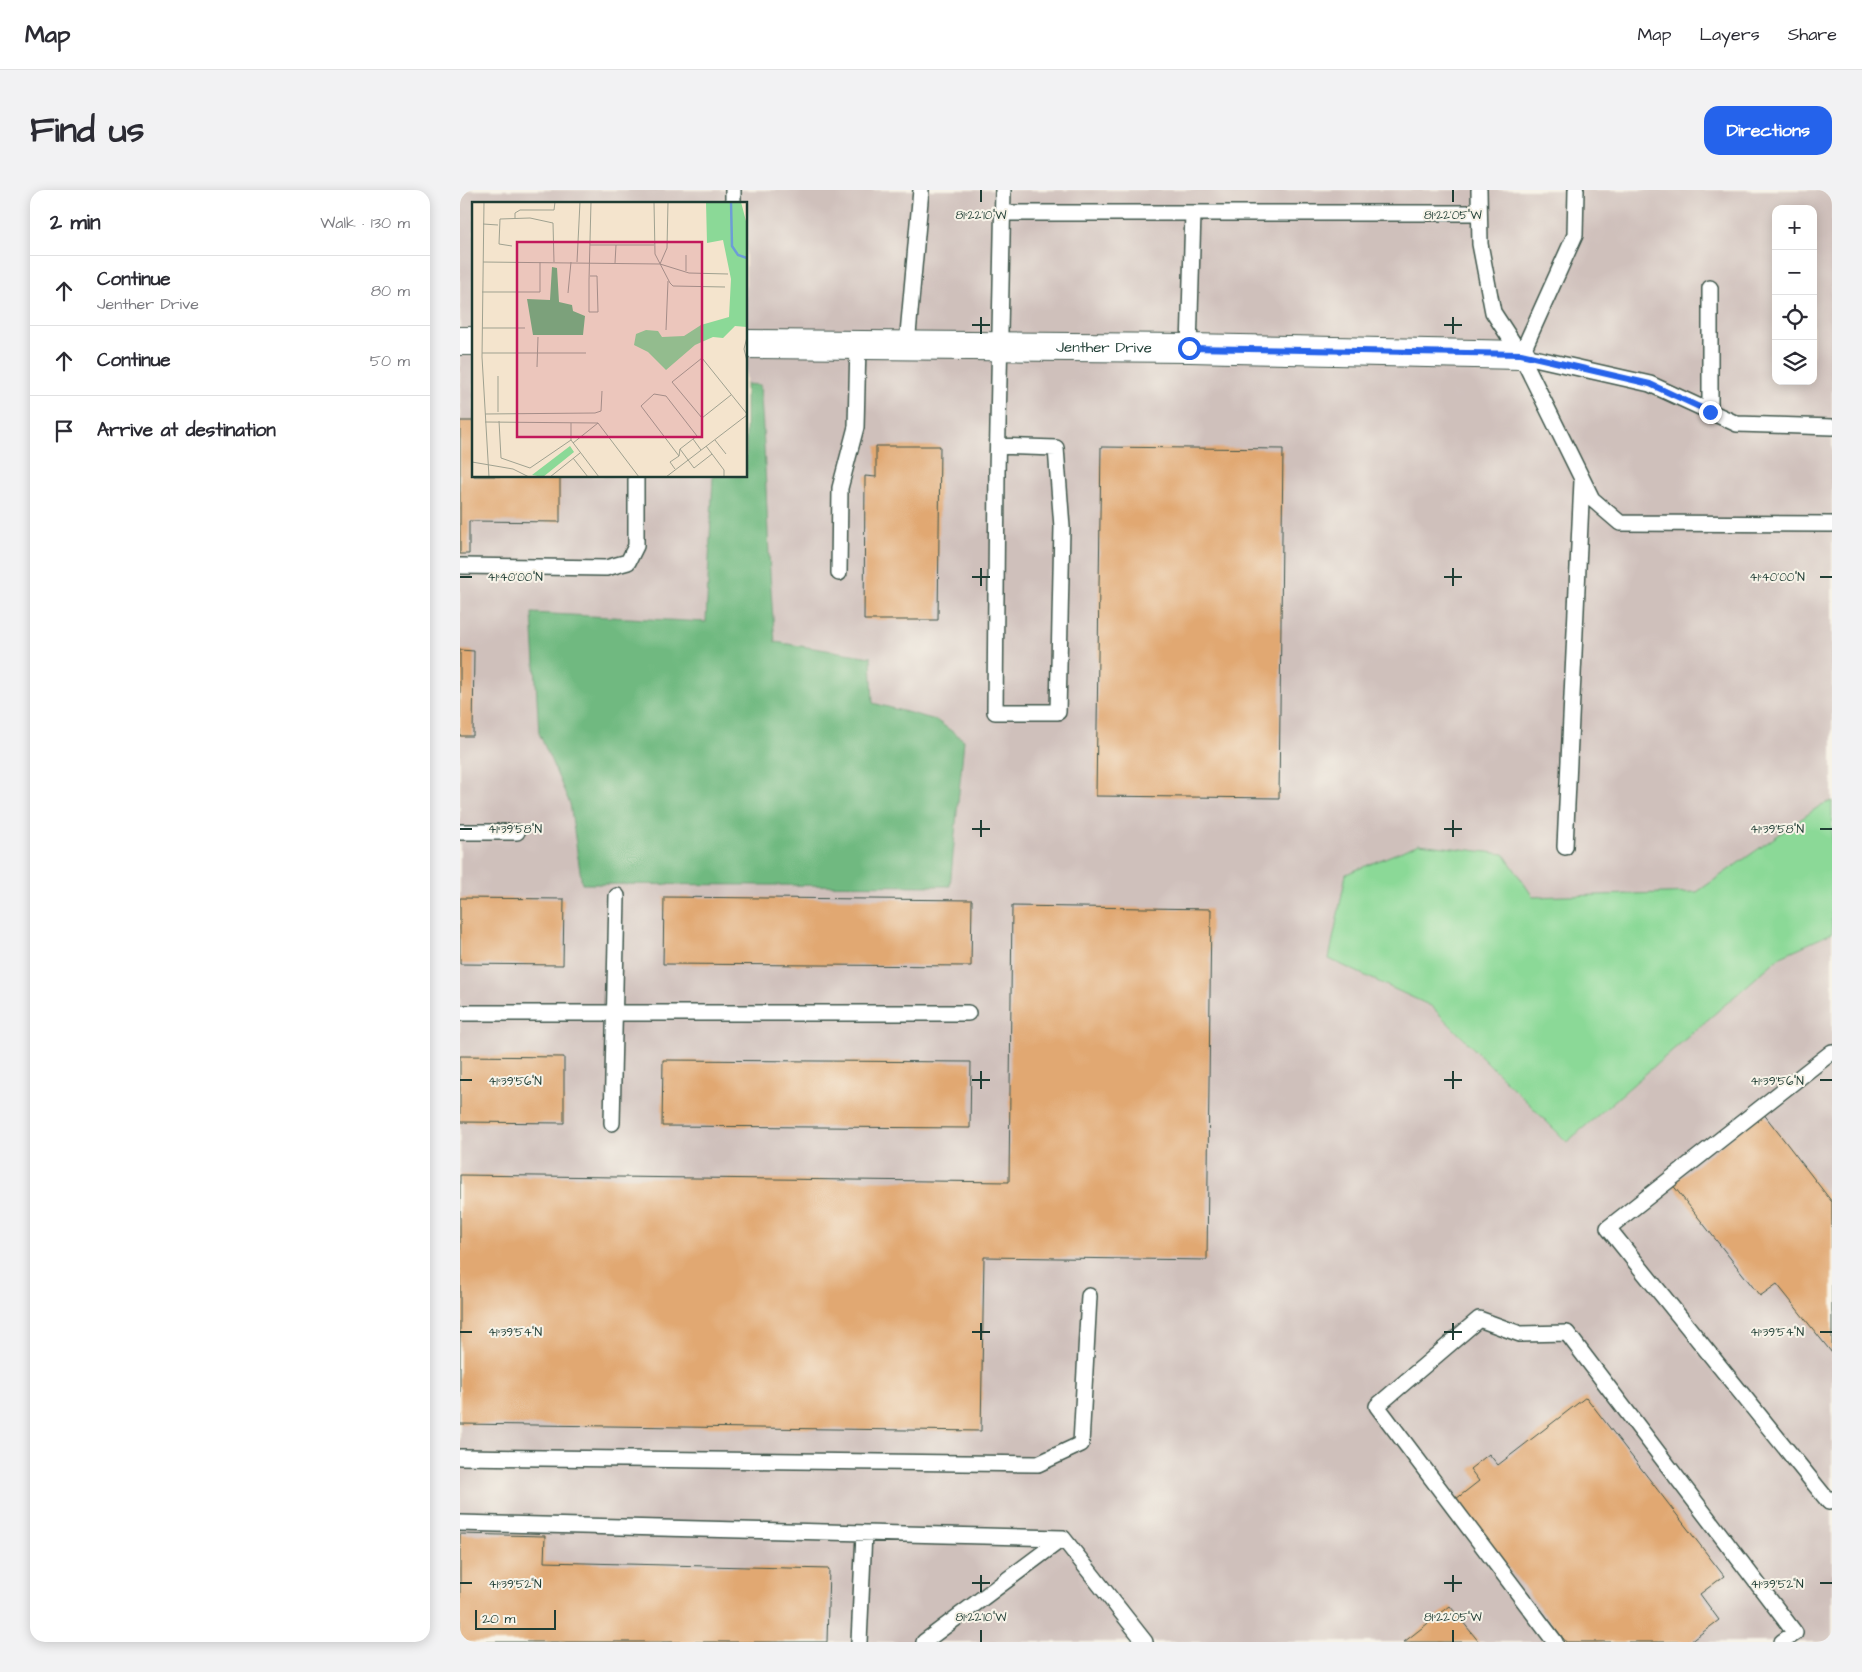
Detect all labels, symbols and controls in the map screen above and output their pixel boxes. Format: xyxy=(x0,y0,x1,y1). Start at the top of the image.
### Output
text: Map xyxy=(25,18,70,52)
text: Map xyxy=(1637,22,1671,47)
text: Layers xyxy=(1699,22,1760,47)
text: Share xyxy=(1788,22,1837,47)
text: Find us xyxy=(30,106,144,155)
button: Directions xyxy=(1704,106,1832,155)
inset map xyxy=(472,202,748,478)
map controls xyxy=(1772,205,1817,385)
button: + xyxy=(1772,205,1817,250)
text: 81°22'10"W xyxy=(956,207,1007,224)
text: 81°22'05"W xyxy=(1424,207,1483,224)
text: 2 min xyxy=(50,208,100,237)
text: Walk · 130 m xyxy=(320,212,410,234)
button: − xyxy=(1772,250,1817,295)
text: Continue xyxy=(97,266,171,293)
icon: ahead xyxy=(50,277,78,305)
text: 80 m xyxy=(371,280,410,302)
text: Jenther Drive xyxy=(97,293,199,315)
button: locate xyxy=(1772,295,1817,340)
street label: Jenther Drive xyxy=(1056,337,1152,359)
route start xyxy=(1178,337,1201,360)
button: layers xyxy=(1772,340,1817,385)
icon: ahead xyxy=(50,347,78,375)
text: Continue xyxy=(97,347,171,374)
text: 50 m xyxy=(370,350,410,372)
route end xyxy=(1699,401,1722,424)
icon: arrive xyxy=(50,417,78,445)
text: Arrive at destination xyxy=(97,417,276,444)
text: 41°40'00"N xyxy=(487,569,543,586)
text: 41°40'00"N xyxy=(1749,569,1805,586)
text: 41°39'58"N xyxy=(488,821,542,838)
text: 41°39'58"N xyxy=(1750,821,1804,838)
text: 41°39'56"N xyxy=(488,1073,542,1090)
text: 41°39'56"N xyxy=(1750,1073,1804,1090)
text: 41°39'54"N xyxy=(488,1324,543,1341)
text: 41°39'54"N xyxy=(1750,1324,1805,1341)
text: 41°39'52"N xyxy=(489,1576,542,1593)
text: 41°39'52"N xyxy=(1751,1576,1804,1593)
scale bar xyxy=(475,1607,556,1630)
text: 20 m xyxy=(482,1609,515,1629)
text: 81°22'10"W xyxy=(956,1609,1007,1626)
text: 81°22'05"W xyxy=(1424,1609,1483,1626)

